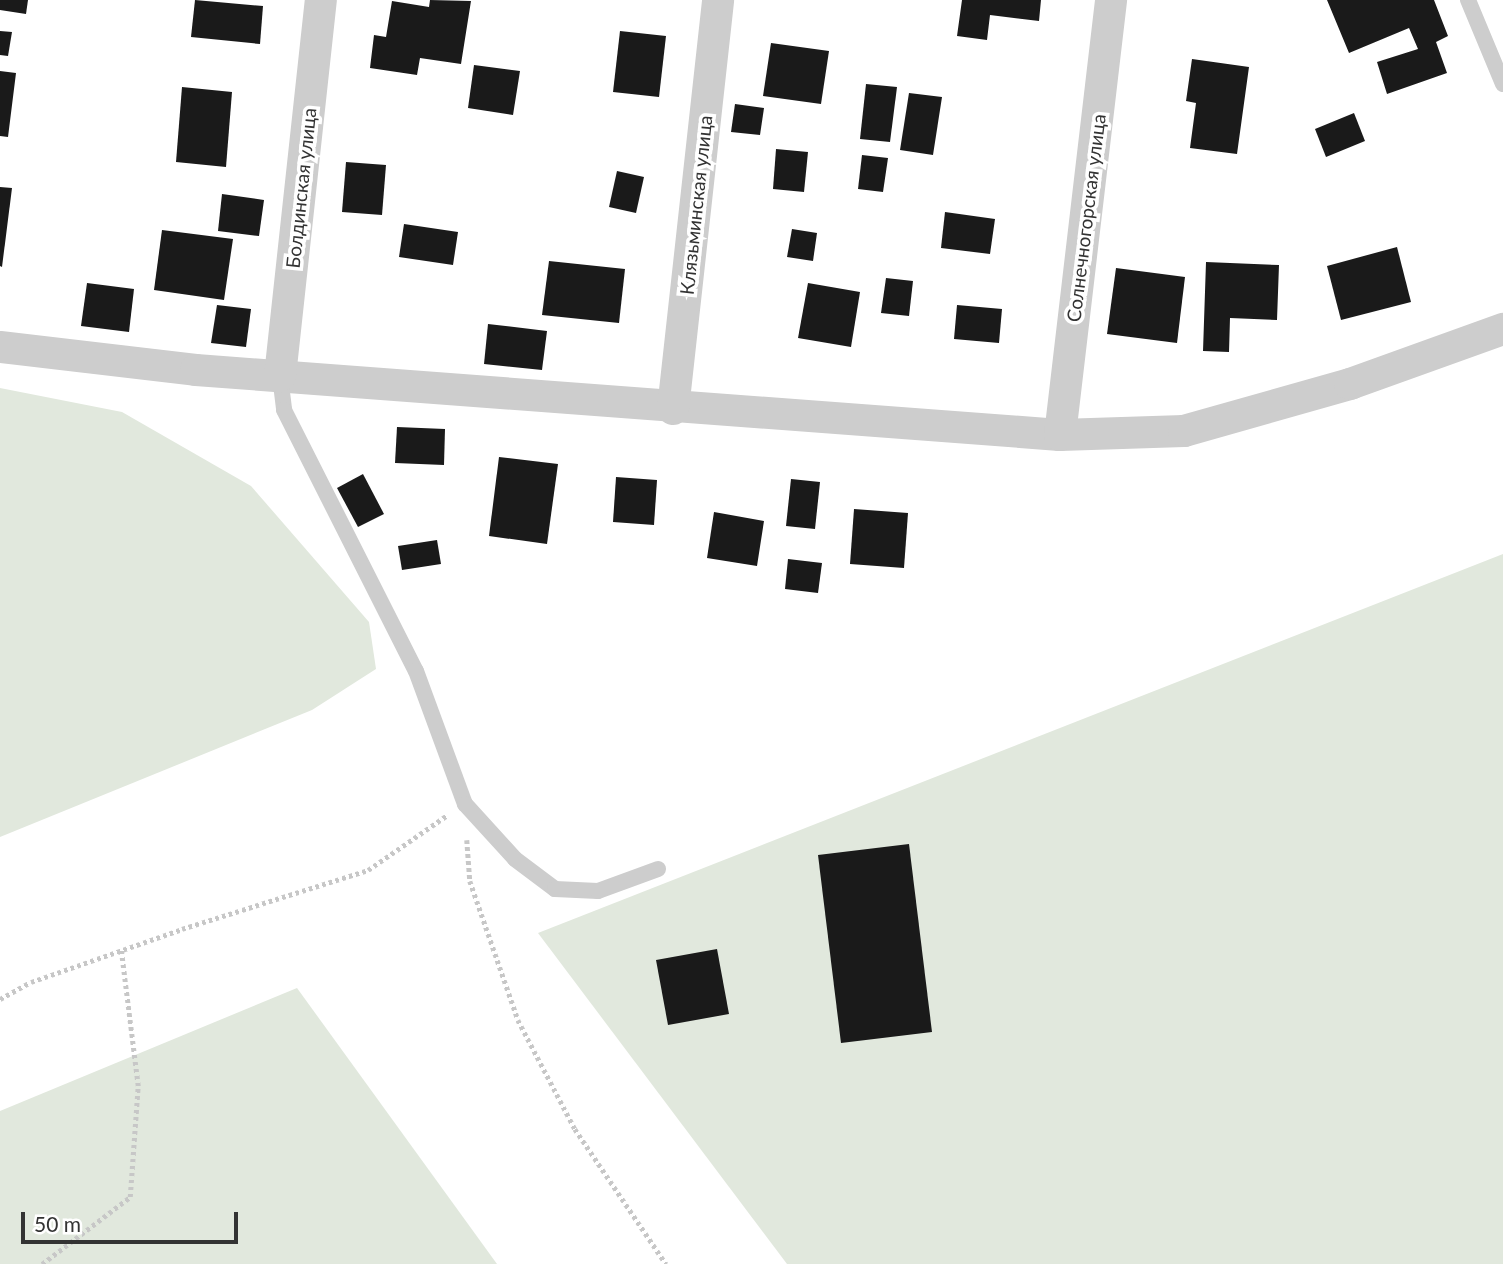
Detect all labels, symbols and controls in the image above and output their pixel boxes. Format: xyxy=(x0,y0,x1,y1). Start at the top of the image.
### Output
street label: Болдинская улица xyxy=(281,107,321,269)
street label: Солнечногорская улица xyxy=(1062,113,1110,323)
street label: Клязьминская улица xyxy=(675,114,717,296)
scale bar xyxy=(24,1198,242,1242)
text: 50 m xyxy=(34,1211,81,1236)

